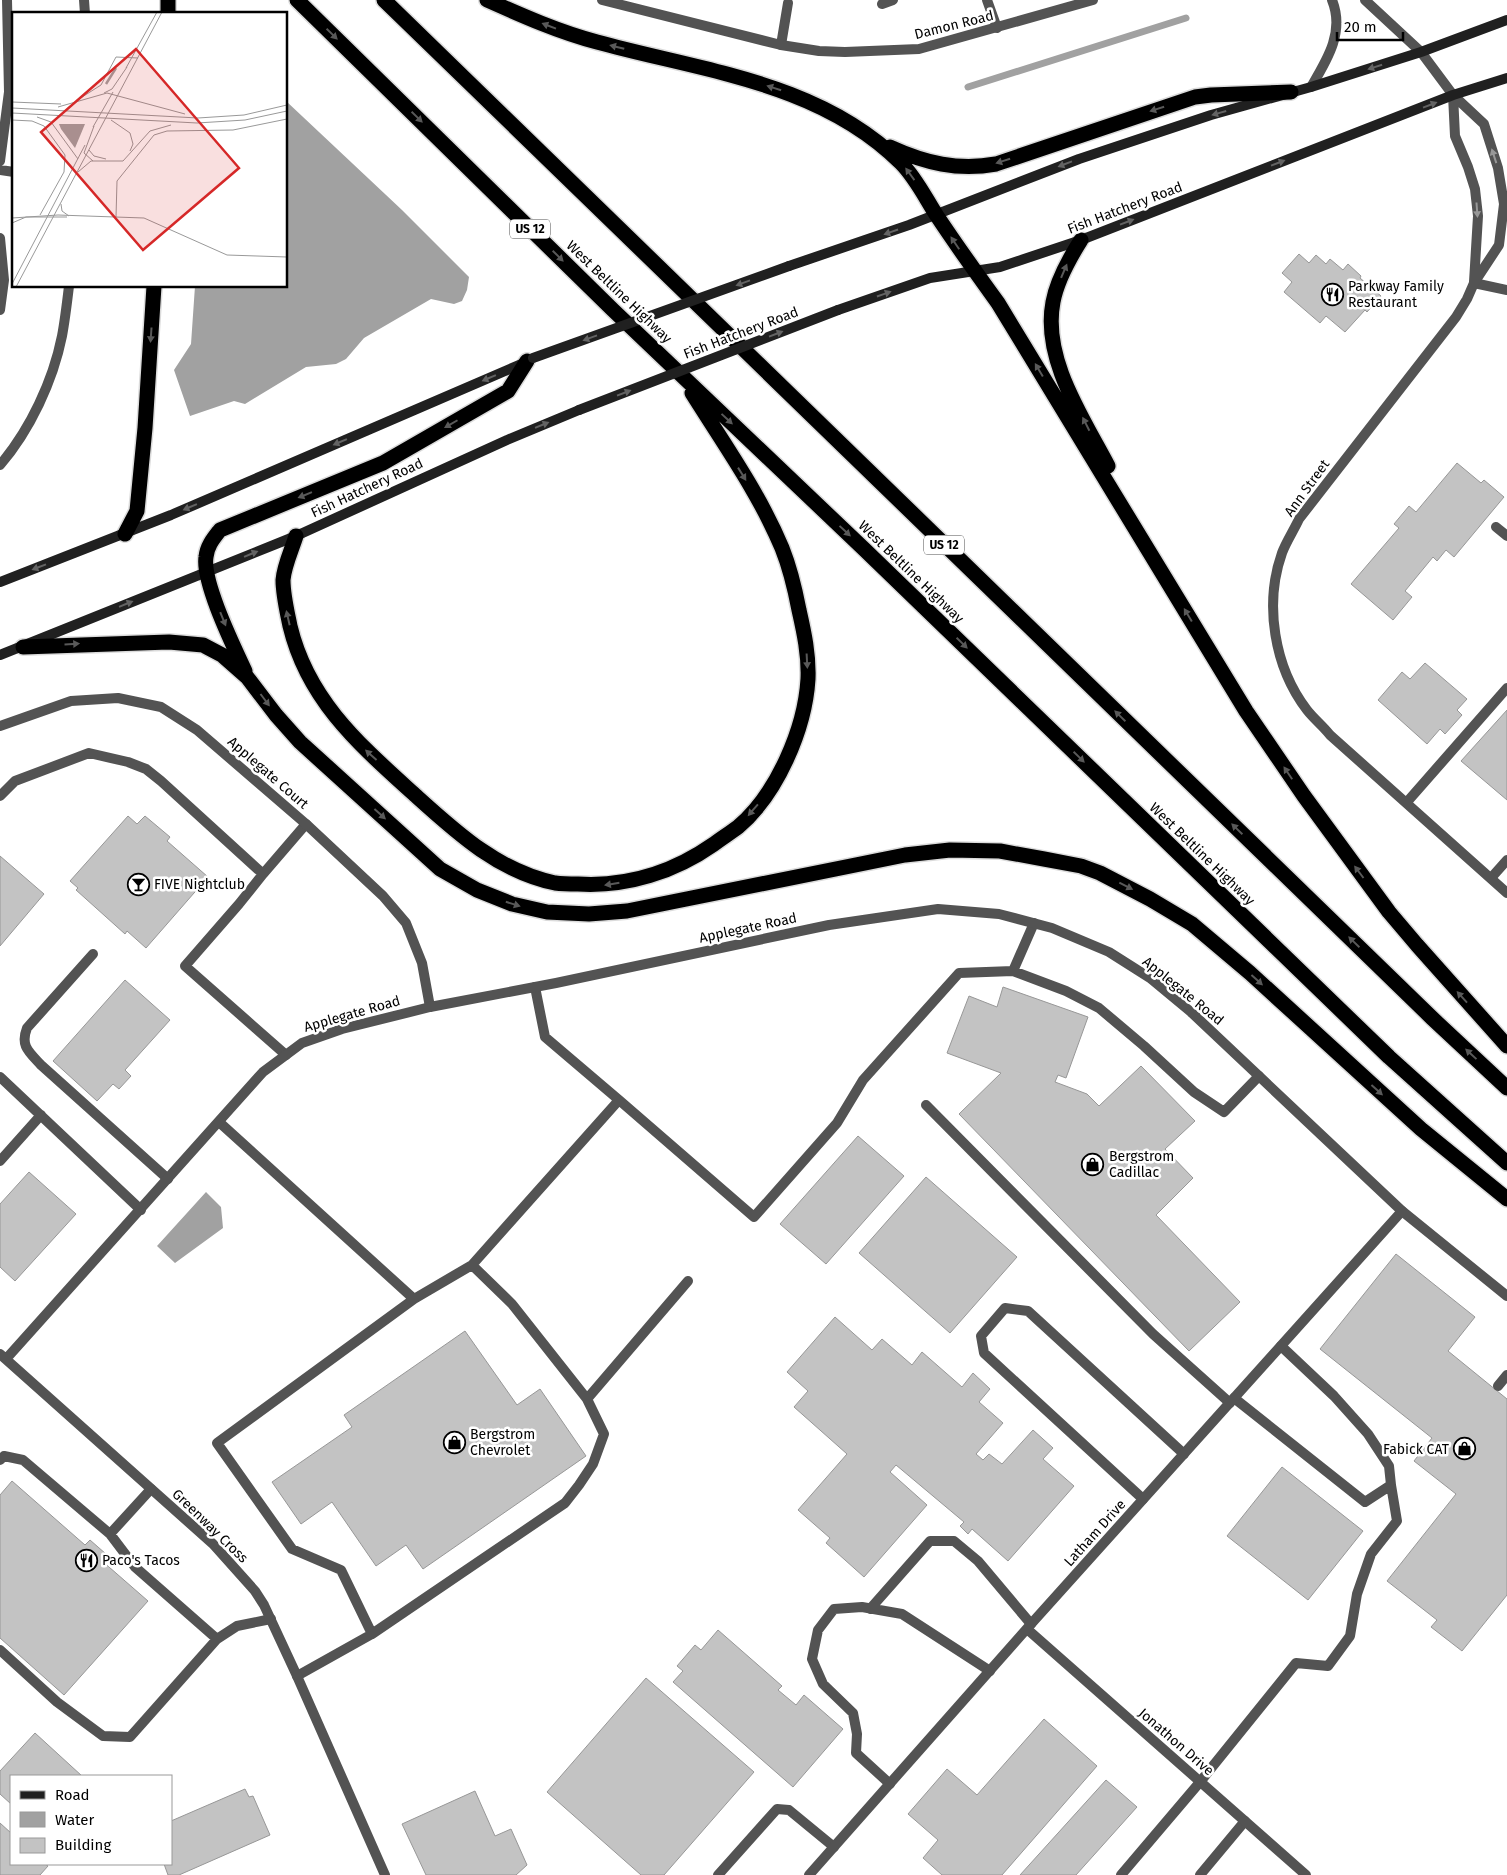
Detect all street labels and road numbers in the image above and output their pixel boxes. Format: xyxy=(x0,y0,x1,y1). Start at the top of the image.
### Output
street label: Damon Road xyxy=(913,7,995,43)
street label: Fish Hatchery Road xyxy=(1065,178,1185,238)
road number: US 12 xyxy=(510,220,550,238)
street label: West Beltline Highway xyxy=(563,237,675,347)
street label: Fish Hatchery Road xyxy=(681,303,801,363)
street label: Fish Hatchery Road xyxy=(308,455,426,521)
street label: Ann Street xyxy=(1281,455,1334,520)
street label: West Beltline Highway xyxy=(855,517,967,627)
road number: US 12 xyxy=(924,536,964,554)
street label: Applegate Court xyxy=(224,733,313,813)
street label: West Beltline Highway xyxy=(1146,799,1258,909)
street label: Applegate Road xyxy=(698,909,798,947)
street label: Applegate Road xyxy=(1139,953,1227,1029)
street label: Applegate Road xyxy=(302,992,402,1036)
street label: Greenway Cross xyxy=(169,1486,252,1567)
street label: Latham Drive xyxy=(1061,1496,1129,1570)
street label: Jonathon Drive xyxy=(1135,1705,1217,1779)

